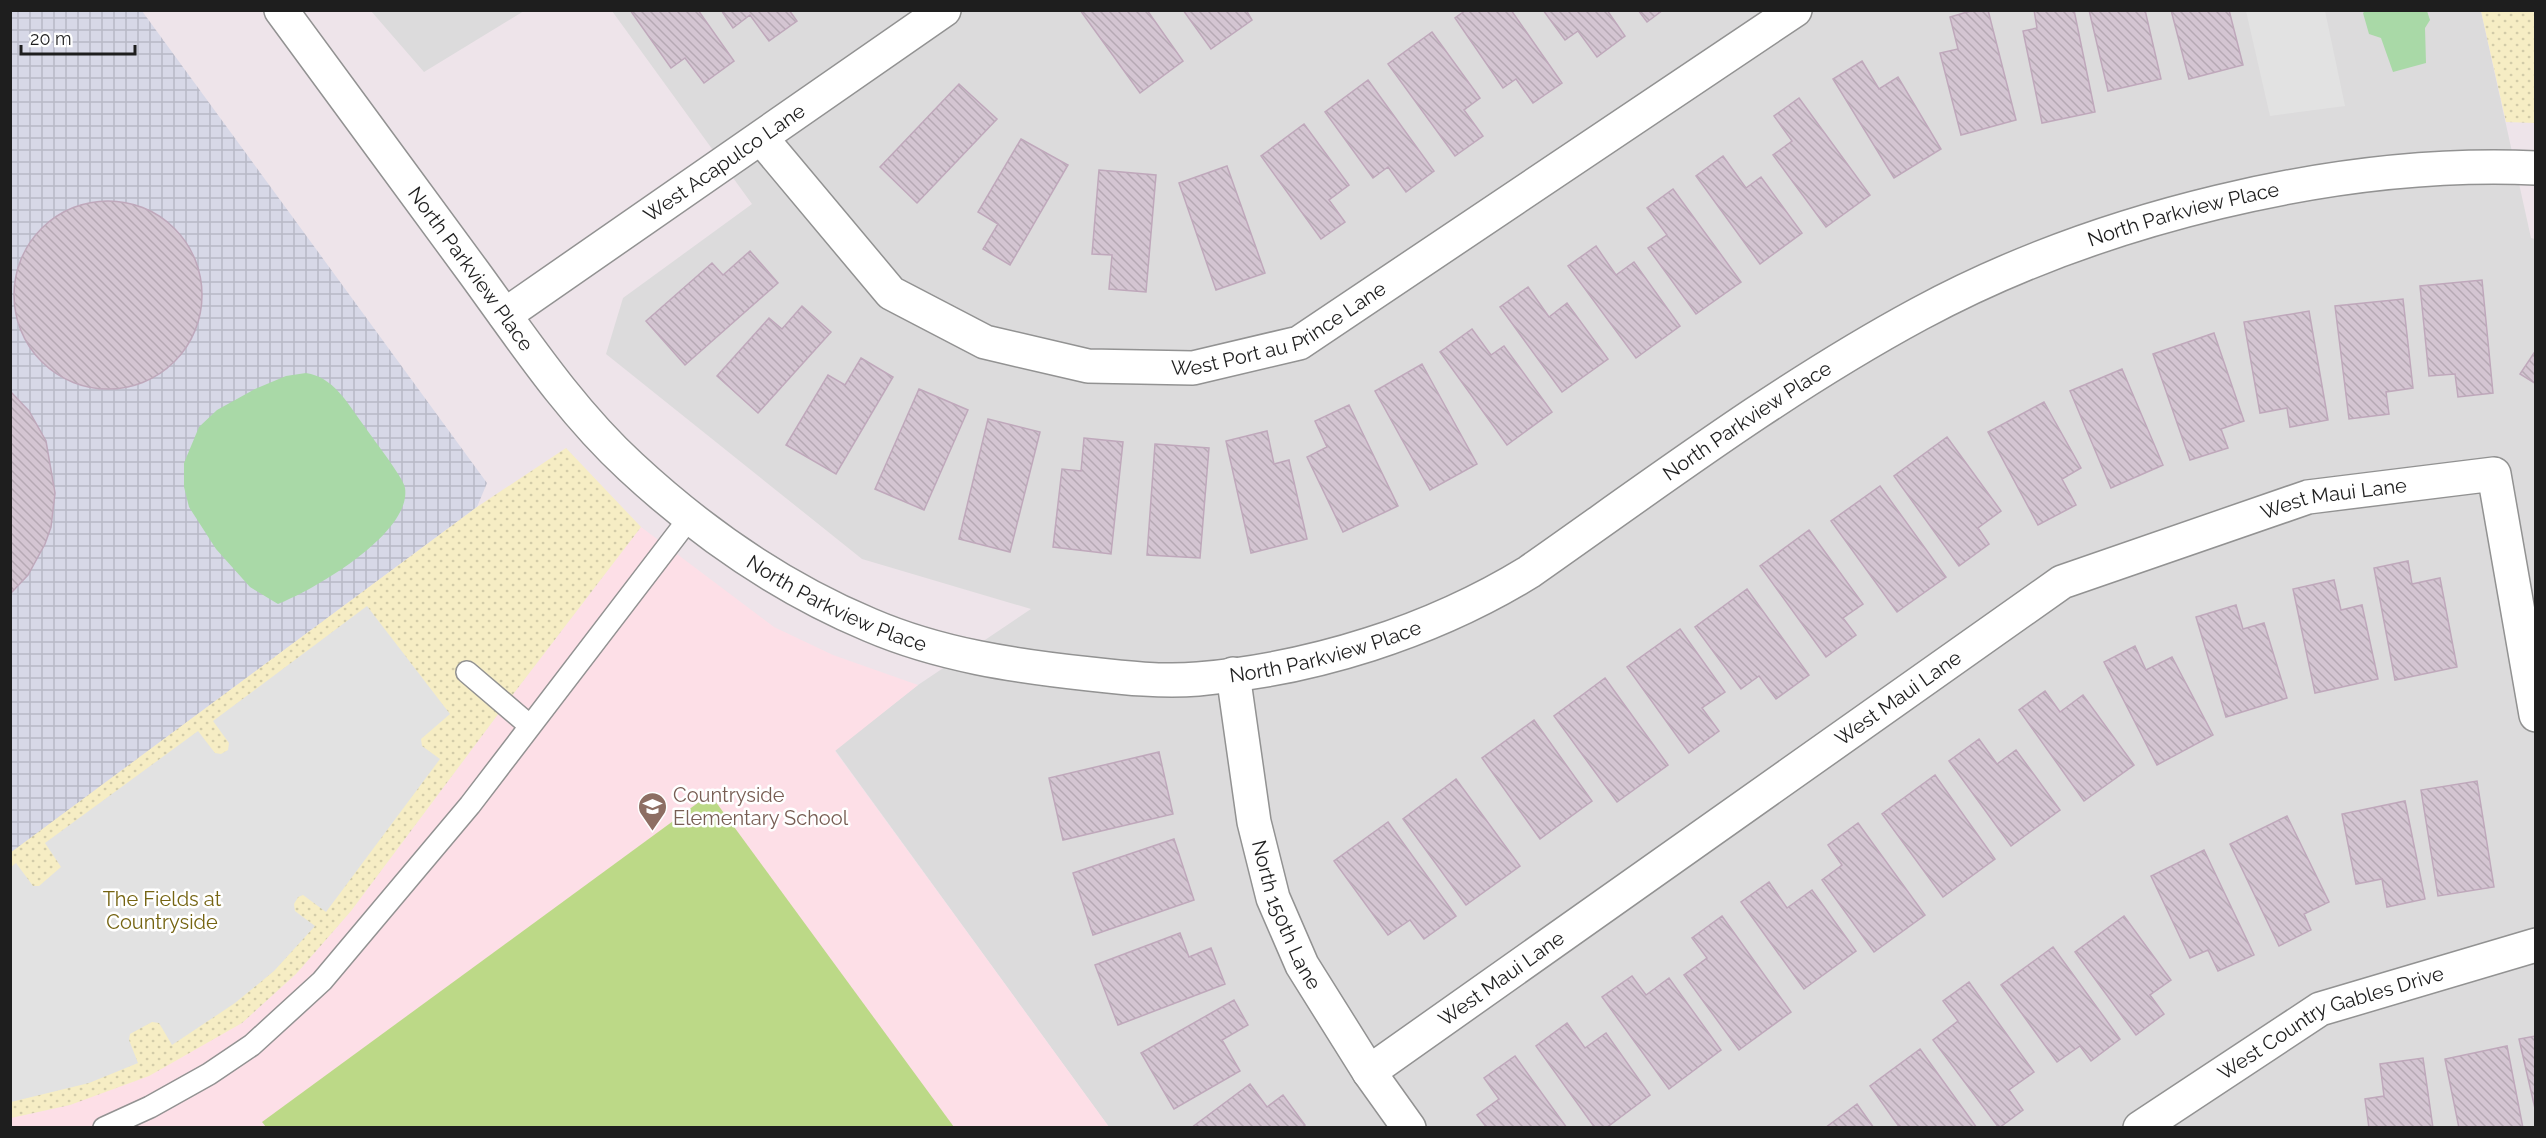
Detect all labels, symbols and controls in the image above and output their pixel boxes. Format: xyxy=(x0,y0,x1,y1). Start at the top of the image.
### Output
scale bar xyxy=(21,18,135,56)
text: 20 m xyxy=(30,28,72,49)
street label: West Acapulco Lane xyxy=(639,98,810,227)
street label: North Parkview Place xyxy=(2084,177,2281,252)
street label: North Parkview Place xyxy=(403,182,539,356)
street label: West Port au Prince Lane xyxy=(1171,276,1391,380)
street label: North Parkview Place xyxy=(1658,356,1836,485)
street label: West Maui Lane xyxy=(2257,473,2408,524)
street label: North Parkview Place xyxy=(742,550,930,657)
street label: North Parkview Place xyxy=(1228,615,1425,688)
street label: West Maui Lane xyxy=(1831,645,1966,751)
place label: Countryside Elementary School xyxy=(673,783,849,830)
school or university icon: Countryside Elementary School xyxy=(636,790,668,832)
street label: North 150th Lane xyxy=(1247,838,1326,994)
park label: The Fields at Countryside xyxy=(103,887,222,934)
street label: West Maui Lane xyxy=(1434,926,1569,1031)
street label: West Country Gables Drive xyxy=(2213,961,2447,1085)

